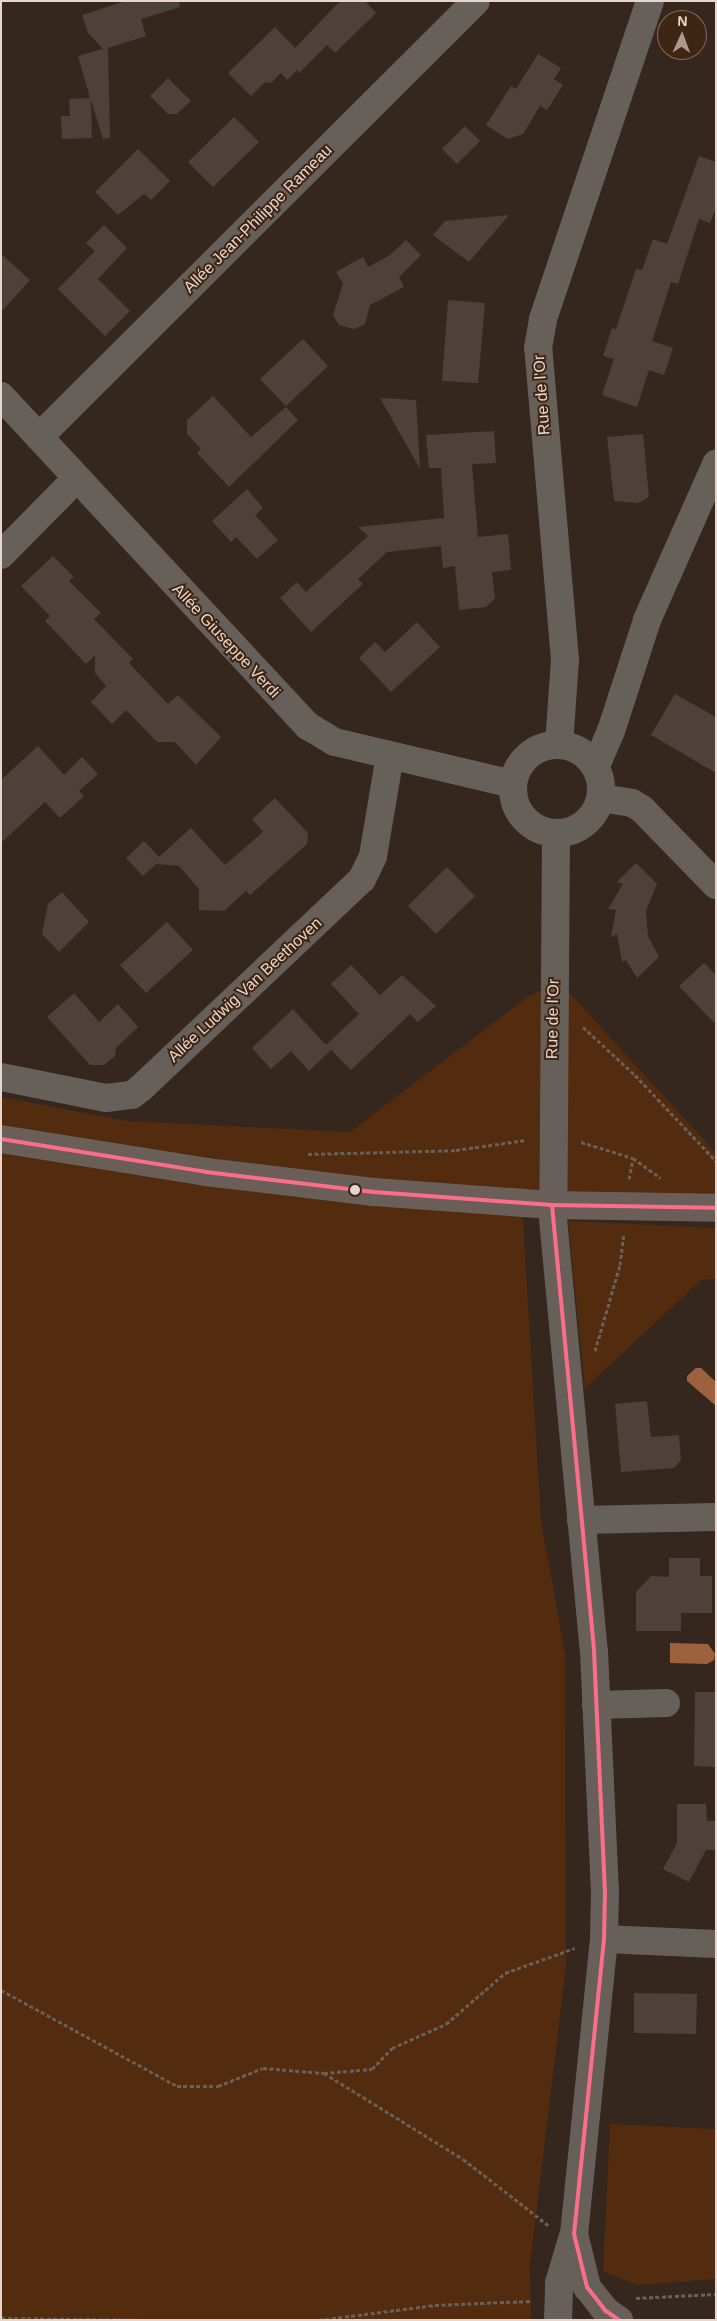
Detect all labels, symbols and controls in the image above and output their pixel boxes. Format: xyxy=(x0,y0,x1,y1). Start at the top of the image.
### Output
north arrow xyxy=(657,10,707,60)
text: N xyxy=(677,13,688,29)
street label: Allée Jean-Philippe Rameau xyxy=(180,141,336,297)
street label: Rue de l'Or xyxy=(530,354,554,436)
street label: Allée Giuseppe Verdi xyxy=(168,580,284,702)
street label: Allée Ludwig Van Beethoven xyxy=(164,914,326,1066)
street label: Rue de l'Or xyxy=(543,979,563,1059)
unlabelled marker xyxy=(350,1185,360,1195)

